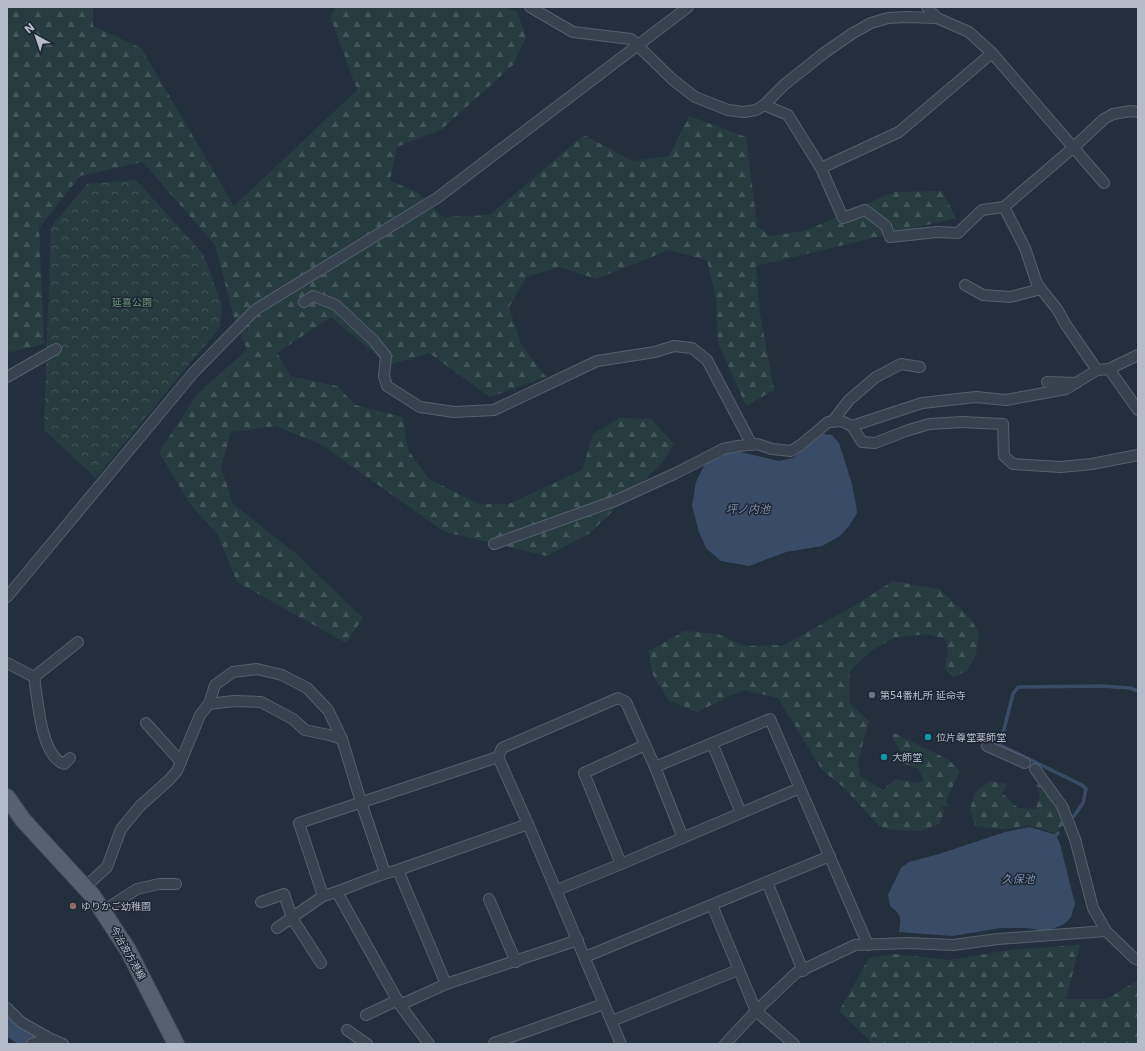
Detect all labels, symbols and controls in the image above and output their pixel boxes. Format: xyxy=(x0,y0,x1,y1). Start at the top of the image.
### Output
north arrow xyxy=(16,16,56,56)
text: N xyxy=(22,21,38,37)
park label: 延喜公園 xyxy=(112,297,152,308)
water label: 坪ノ内池 xyxy=(726,503,771,516)
marker: 第54番札所 延命寺 xyxy=(867,690,877,700)
place label: 第54番札所 延命寺 xyxy=(880,690,966,701)
marker: 位片尊堂薬師堂 xyxy=(923,732,933,742)
place label: 位片尊堂薬師堂 xyxy=(936,732,1006,743)
marker: 大師堂 xyxy=(879,752,889,762)
place label: 大師堂 xyxy=(892,752,922,763)
water label: 久保池 xyxy=(1002,873,1035,886)
marker: ゆりかご幼稚園 xyxy=(68,901,78,911)
place label: ゆりかご幼稚園 xyxy=(81,901,151,912)
street label: 今治波方港線 xyxy=(108,924,148,982)

